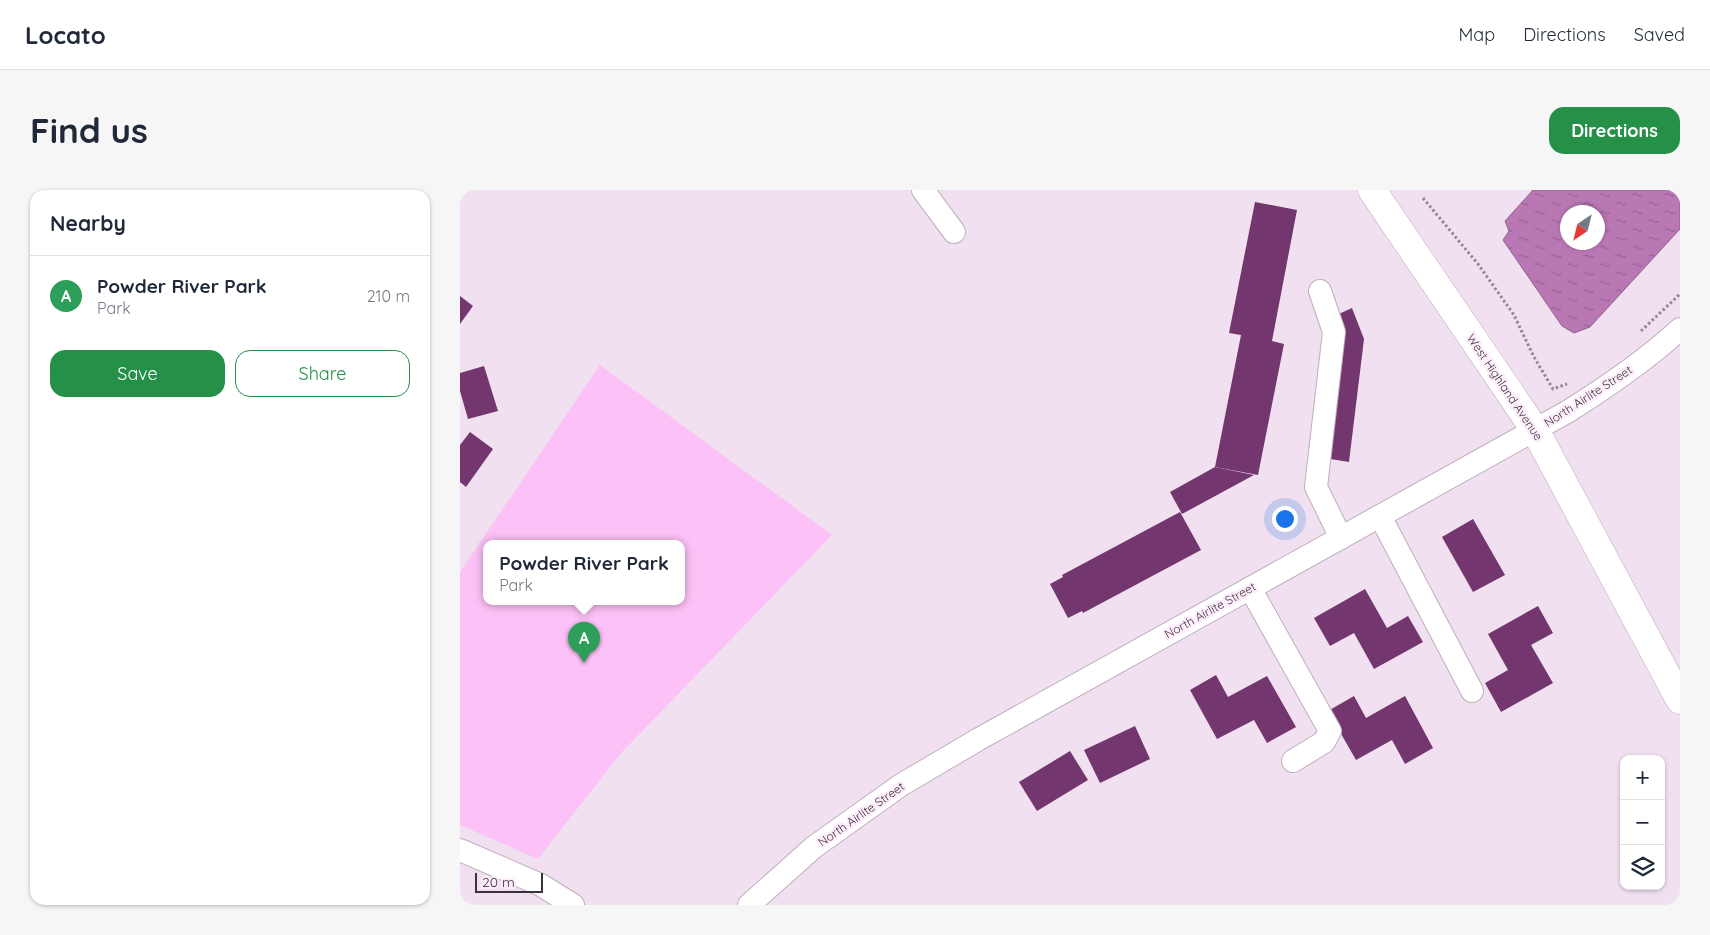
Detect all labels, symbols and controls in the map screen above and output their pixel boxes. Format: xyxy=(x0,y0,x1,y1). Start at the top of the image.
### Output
text: Locato xyxy=(25,20,106,50)
text: Map xyxy=(1458,23,1495,46)
text: Directions xyxy=(1523,23,1606,46)
text: Saved xyxy=(1634,23,1685,46)
button: Directions xyxy=(1549,107,1680,154)
text: Find us xyxy=(30,108,148,152)
north arrow xyxy=(1560,205,1605,250)
text: Nearby xyxy=(50,210,126,236)
text: Powder River Park xyxy=(97,274,267,298)
text: A xyxy=(61,286,71,306)
text: 210 m xyxy=(367,286,410,306)
text: Park xyxy=(97,298,131,318)
street label: West Highland Avenue xyxy=(1464,331,1546,443)
button: Save xyxy=(50,350,225,397)
button: Share xyxy=(235,350,410,397)
street label: North Airlite Street xyxy=(1541,362,1635,430)
your location xyxy=(1272,506,1298,532)
popup xyxy=(483,540,685,605)
text: Powder River Park xyxy=(499,551,669,575)
text: Park xyxy=(499,575,533,595)
street label: North Airlite Street xyxy=(1162,579,1258,641)
pin: A xyxy=(568,622,600,663)
map controls xyxy=(1620,755,1665,890)
button: + xyxy=(1620,755,1665,800)
street label: North Airlite Street xyxy=(815,779,907,849)
button: − xyxy=(1620,800,1665,845)
button: layers xyxy=(1620,845,1665,890)
scale bar xyxy=(475,870,542,893)
text: 20 m xyxy=(482,873,515,891)

